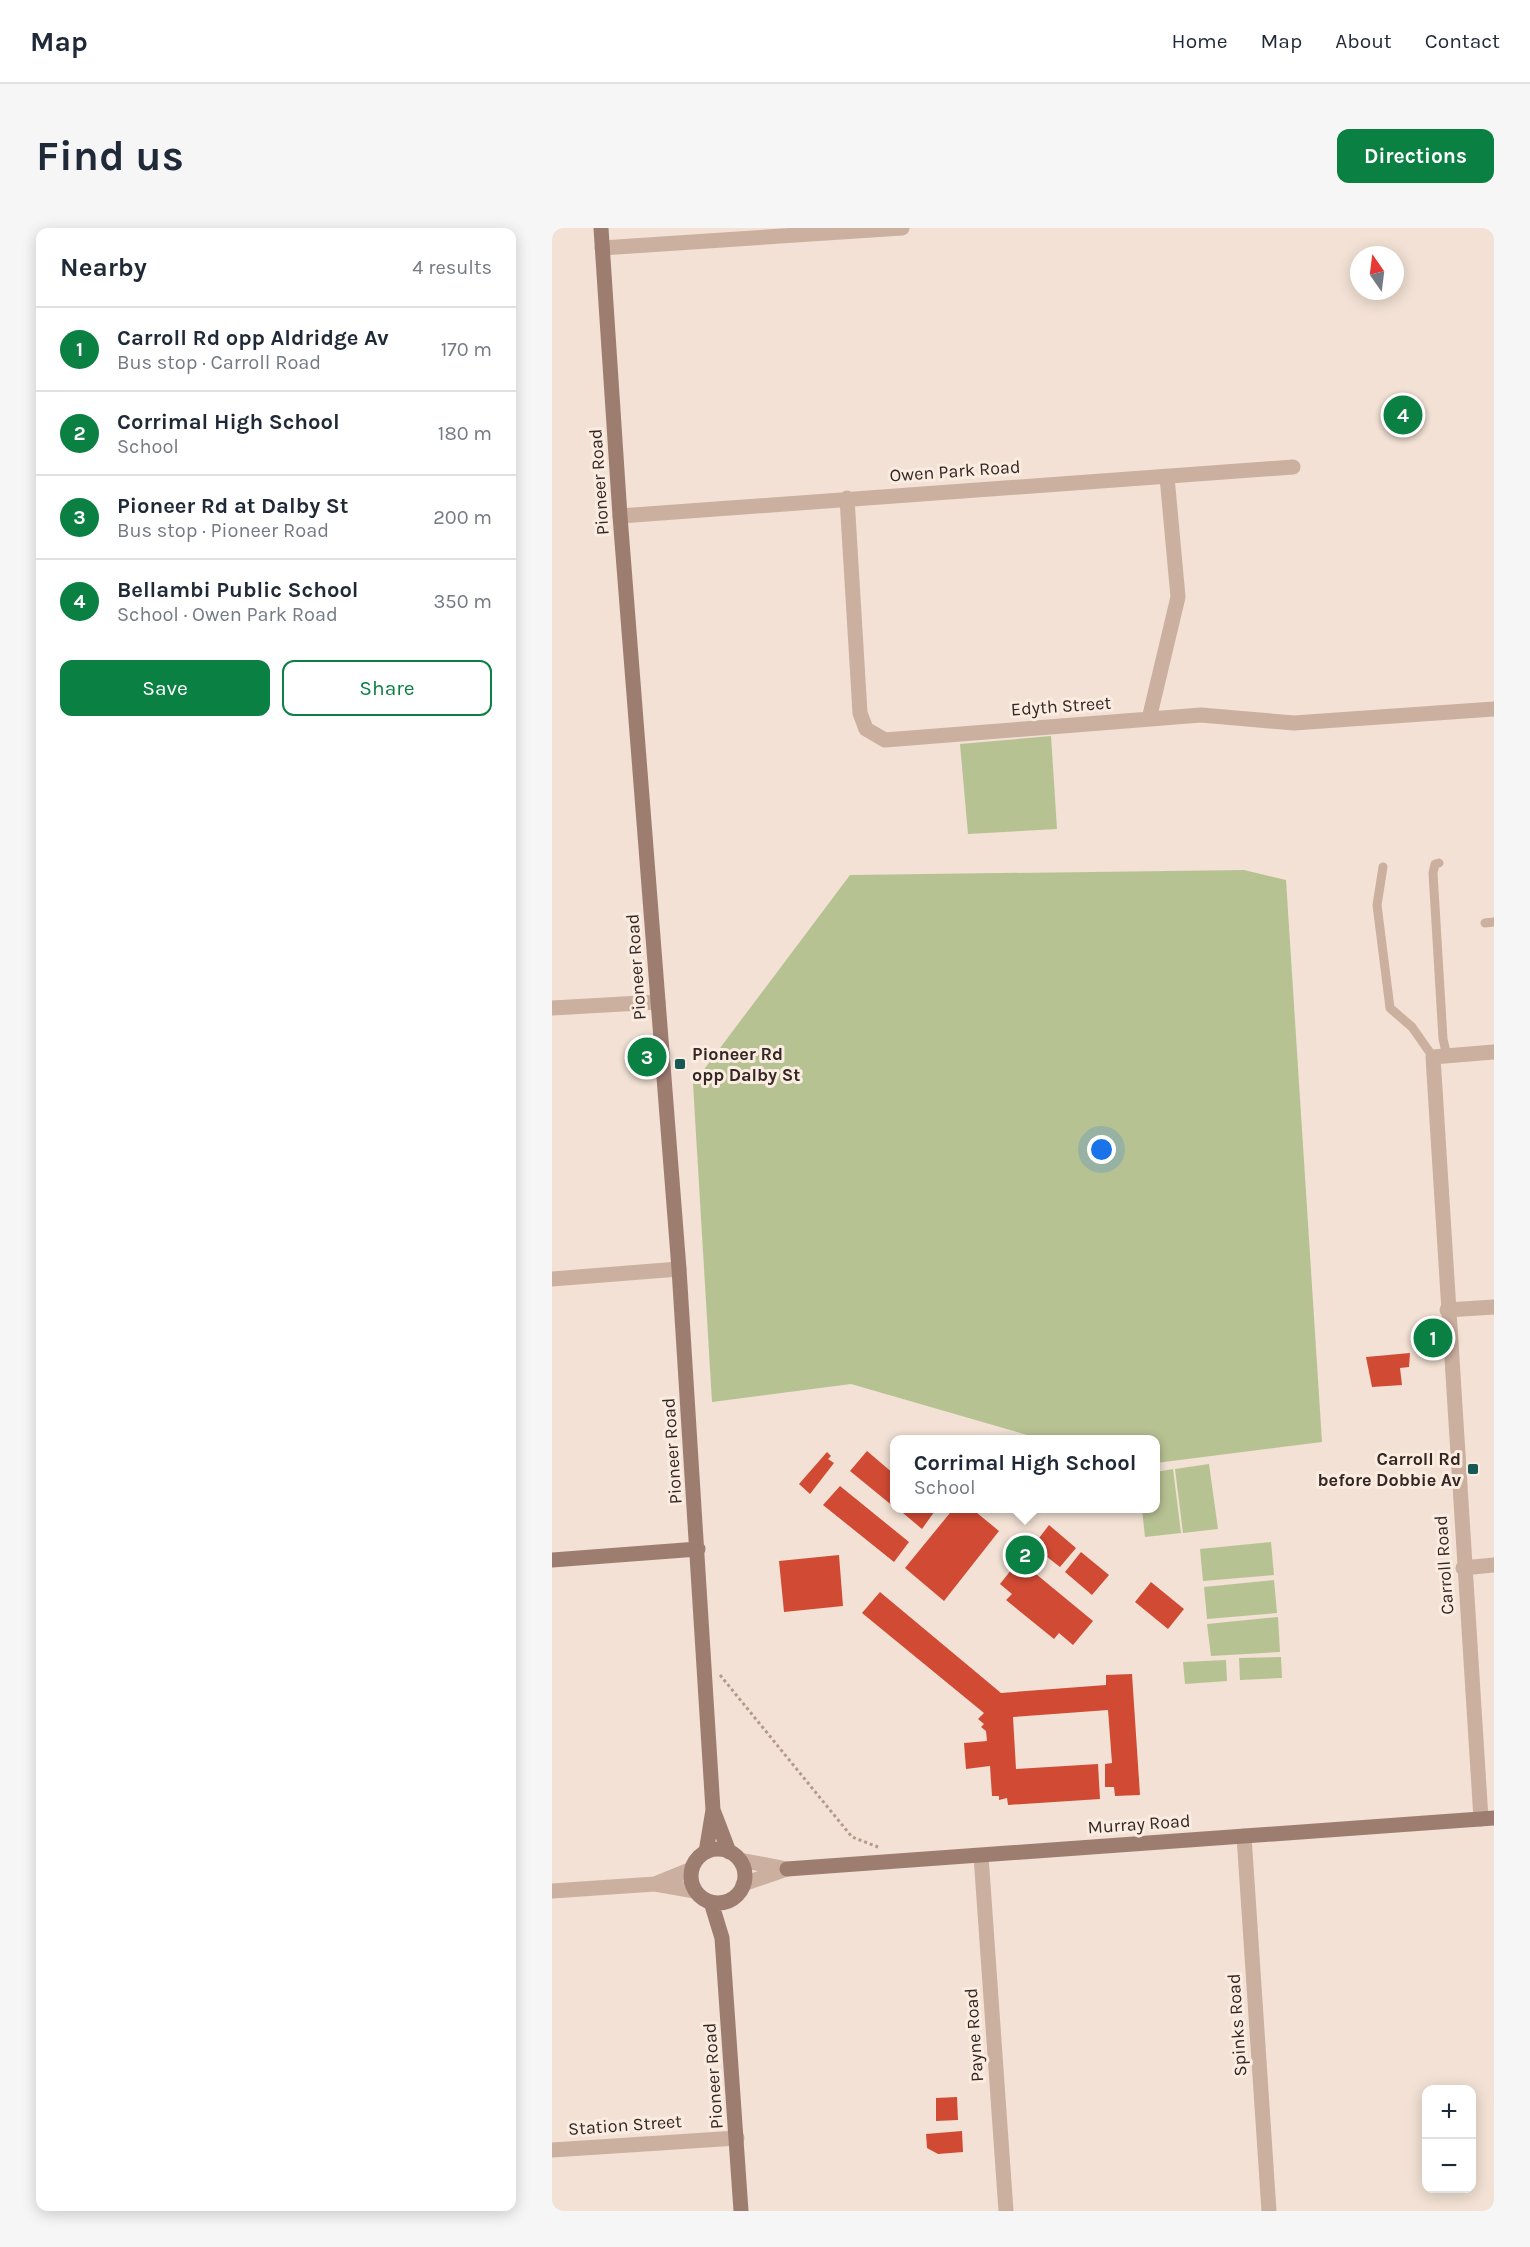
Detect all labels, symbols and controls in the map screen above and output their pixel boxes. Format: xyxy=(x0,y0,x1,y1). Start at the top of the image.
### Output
text: Map xyxy=(30,25,88,58)
text: Home xyxy=(1172,29,1228,53)
text: Map xyxy=(1261,29,1302,53)
text: About xyxy=(1335,29,1392,53)
text: Contact xyxy=(1425,29,1500,53)
button: Directions xyxy=(1337,129,1494,183)
text: Find us xyxy=(36,131,184,181)
north arrow xyxy=(1350,246,1404,300)
text: Nearby xyxy=(60,252,147,283)
text: 4 results xyxy=(412,256,492,279)
text: Carroll Rd opp Aldridge Av xyxy=(117,325,389,351)
text: 1 xyxy=(76,338,83,361)
text: 170 m xyxy=(441,338,492,361)
text: Bus stop · Carroll Road xyxy=(117,351,321,374)
pin: 4 xyxy=(1384,392,1422,438)
text: Corrimal High School xyxy=(117,409,340,435)
text: 2 xyxy=(73,422,86,445)
text: 180 m xyxy=(438,422,492,445)
street label: Pioneer Road xyxy=(584,428,614,536)
text: School xyxy=(117,435,179,458)
street label: Owen Park Road xyxy=(889,455,1021,487)
text: Pioneer Rd at Dalby St xyxy=(117,493,349,519)
text: 3 xyxy=(73,506,86,529)
text: 200 m xyxy=(433,506,492,529)
text: Bus stop · Pioneer Road xyxy=(117,519,329,542)
text: Bellambi Public School xyxy=(117,577,359,603)
text: 4 xyxy=(74,590,85,613)
text: 350 m xyxy=(434,590,492,613)
text: School · Owen Park Road xyxy=(117,603,338,626)
button: Save xyxy=(60,660,270,716)
button: Share xyxy=(282,660,492,716)
street label: Edyth Street xyxy=(1010,692,1112,720)
street label: Pioneer Road xyxy=(621,913,651,1021)
pin: 3 xyxy=(628,1034,667,1080)
place label: Pioneer Rd opp Dalby St xyxy=(692,1043,800,1086)
marker: Pioneer Rd opp Dalby St xyxy=(673,1057,687,1071)
your location xyxy=(1087,1135,1116,1164)
pin: 1 xyxy=(1414,1316,1452,1360)
street label: Pioneer Road xyxy=(657,1397,687,1505)
popup xyxy=(890,1435,1160,1513)
place label: Carroll Rd before Dobbie Av xyxy=(1318,1448,1462,1491)
text: Corrimal High School xyxy=(914,1450,1136,1476)
marker: Carroll Rd before Dobbie Av xyxy=(1466,1462,1480,1476)
text: School xyxy=(914,1476,976,1499)
street label: Carroll Road xyxy=(1430,1515,1458,1615)
pin: 2 xyxy=(1006,1532,1044,1578)
street label: Murray Road xyxy=(1087,1809,1191,1839)
street label: Spinks Road xyxy=(1222,1973,1252,2077)
street label: Payne Road xyxy=(960,1987,988,2083)
street label: Pioneer Road xyxy=(698,2022,728,2130)
map controls xyxy=(1422,2085,1476,2193)
button: + xyxy=(1422,2085,1476,2139)
street label: Station Street xyxy=(567,2110,683,2140)
button: − xyxy=(1422,2139,1476,2193)

